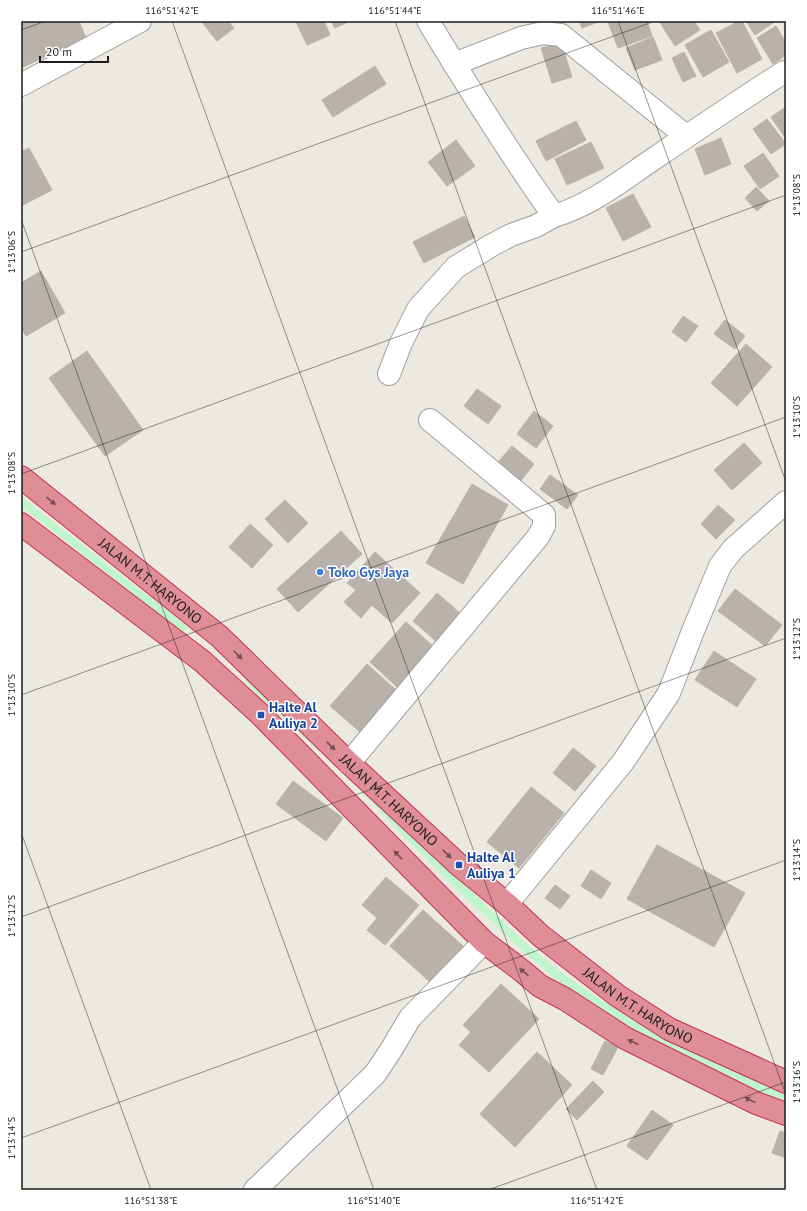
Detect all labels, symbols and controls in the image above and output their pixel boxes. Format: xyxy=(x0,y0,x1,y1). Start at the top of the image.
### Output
text: 116°51'42"E xyxy=(145,4,199,17)
text: 116°51'44"E xyxy=(368,4,422,17)
text: 116°51'46"E xyxy=(591,4,645,17)
scale bar xyxy=(40,38,108,64)
text: 20 m xyxy=(46,44,72,59)
text: 1°13'08"S xyxy=(790,174,803,216)
text: 1°13'06"S xyxy=(5,231,18,273)
text: 1°13'10"S xyxy=(790,396,803,438)
text: 1°13'08"S xyxy=(5,452,18,494)
one-way arrow xyxy=(46,497,57,505)
street label: JALAN M.T. HARYONO xyxy=(94,533,206,628)
place label: Toko Gys Jaya xyxy=(328,563,409,581)
marker: Toko Gys Jaya xyxy=(315,567,325,577)
text: 1°13'12"S xyxy=(790,618,803,660)
one-way arrow xyxy=(233,650,243,660)
text: 1°13'10"S xyxy=(5,674,18,716)
place label: Halte Al Auliya 2 xyxy=(269,698,318,732)
marker: Halte Al Auliya 2 xyxy=(256,710,266,720)
one-way arrow xyxy=(326,741,336,751)
street label: JALAN M.T. HARYONO xyxy=(335,749,442,850)
text: 1°13'14"S xyxy=(790,839,803,881)
place label: Halte Al Auliya 1 xyxy=(467,848,516,882)
one-way arrow xyxy=(441,849,452,858)
one-way arrow xyxy=(394,850,403,860)
marker: Halte Al Auliya 1 xyxy=(454,860,464,870)
text: 1°13'12"S xyxy=(5,895,18,937)
street label: JALAN M.T. HARYONO xyxy=(579,963,696,1048)
one-way arrow xyxy=(518,968,529,977)
one-way arrow xyxy=(628,1039,639,1045)
text: 1°13'16"S xyxy=(790,1061,803,1103)
one-way arrow xyxy=(744,1096,756,1103)
text: 1°13'14"S xyxy=(5,1117,18,1159)
text: 116°51'38"E xyxy=(124,1194,178,1207)
text: 116°51'40"E xyxy=(347,1194,401,1207)
text: 116°51'42"E xyxy=(570,1194,624,1207)

